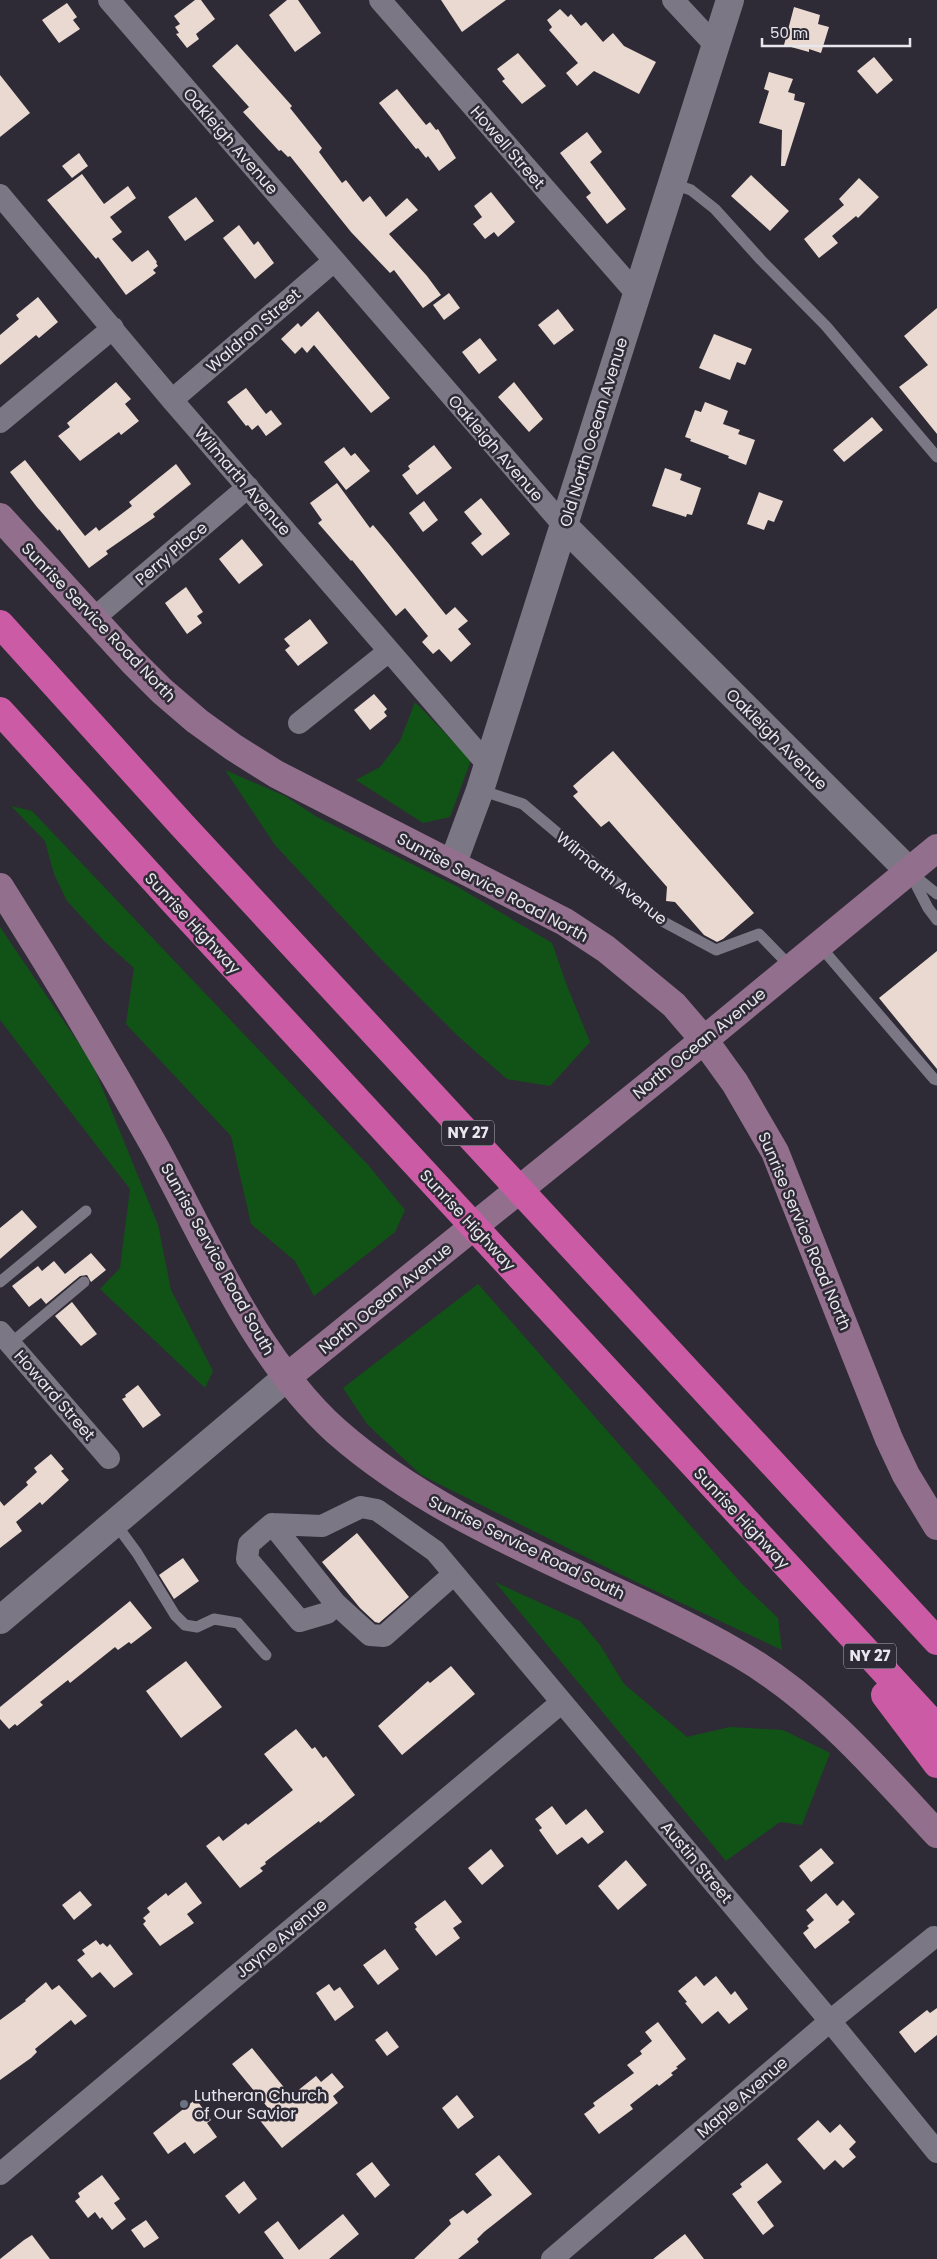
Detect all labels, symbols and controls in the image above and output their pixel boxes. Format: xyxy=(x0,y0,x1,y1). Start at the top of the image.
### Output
scale bar xyxy=(762,15,910,47)
text: 50 m xyxy=(770,22,808,43)
street label: Oakleigh Avenue xyxy=(178,83,284,200)
street label: Howell Street xyxy=(465,101,550,194)
street label: Waldron Street xyxy=(201,283,306,378)
street label: Old North Ocean Avenue xyxy=(554,335,633,530)
street label: Oakleigh Avenue xyxy=(443,390,549,507)
street label: Wilmarth Avenue xyxy=(189,422,296,541)
street label: Perry Place xyxy=(130,516,212,590)
street label: Sunrise Service Road North xyxy=(16,537,181,707)
street label: Oakleigh Avenue xyxy=(721,684,833,795)
street label: Wilmarth Avenue xyxy=(551,826,672,931)
street label: Sunrise Service Road North xyxy=(393,827,593,948)
street label: Sunrise Highway xyxy=(139,867,246,979)
street label: North Ocean Avenue xyxy=(628,982,771,1104)
road number: NY 27 xyxy=(442,1120,494,1146)
street label: Sunrise Service Road North xyxy=(752,1128,857,1334)
street label: Sunrise Service Road South xyxy=(155,1159,280,1359)
street label: Sunrise Highway xyxy=(414,1164,521,1276)
street label: North Ocean Avenue xyxy=(314,1237,457,1359)
street label: Howard Street xyxy=(9,1345,101,1446)
street label: Sunrise Highway xyxy=(688,1462,795,1574)
street label: Sunrise Service Road South xyxy=(425,1490,629,1605)
road number: NY 27 xyxy=(844,1644,896,1668)
street label: Austin Street xyxy=(656,1816,738,1908)
street label: Jayne Avenue xyxy=(231,1893,332,1983)
street label: Maple Avenue xyxy=(692,2051,793,2143)
place label: Lutheran Church of Our Savior xyxy=(194,2084,327,2125)
marker: Lutheran Church of Our Savior xyxy=(178,2098,190,2110)

